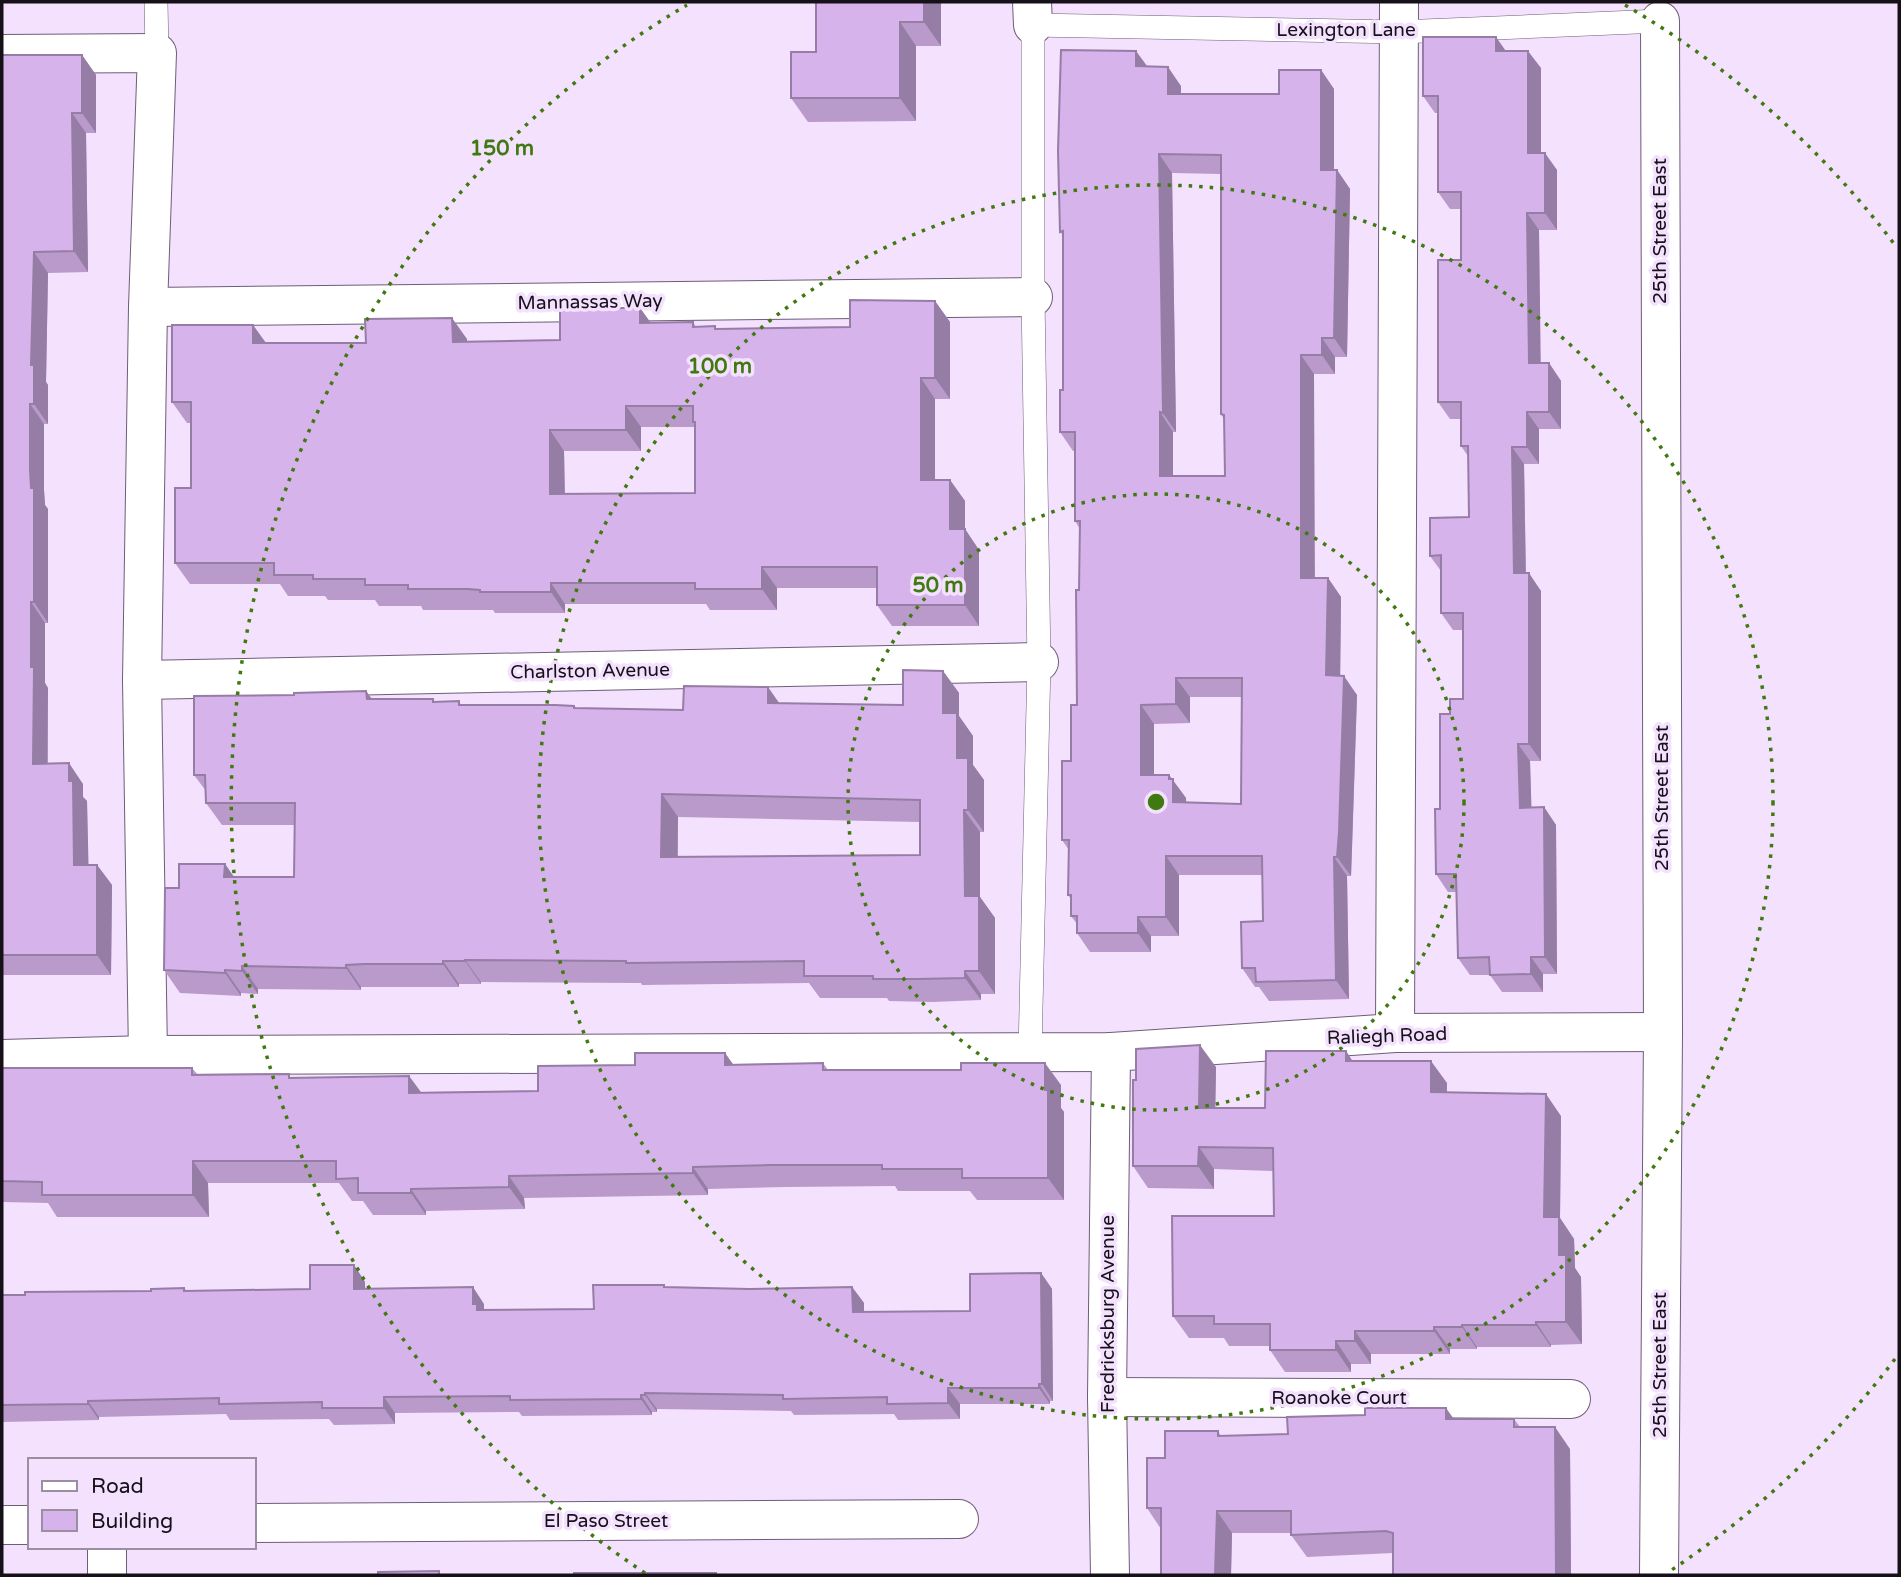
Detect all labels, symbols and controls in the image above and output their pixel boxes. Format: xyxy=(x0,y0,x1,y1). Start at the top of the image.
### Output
street label: Lexington Lane xyxy=(1276,19,1416,41)
text: 150 m xyxy=(470,136,534,161)
street label: 25th Street East xyxy=(1649,158,1671,304)
street label: Mannassas Way xyxy=(517,290,663,314)
text: 100 m xyxy=(688,354,752,379)
text: 50 m xyxy=(912,573,964,598)
street label: Charlston Avenue xyxy=(510,659,670,683)
street label: 25th Street East xyxy=(1651,725,1673,871)
centre of rings xyxy=(1144,790,1168,814)
street label: Raliegh Road xyxy=(1326,1023,1448,1049)
street label: Fredricksburg Avenue xyxy=(1097,1215,1119,1413)
street label: 25th Street East xyxy=(1649,1292,1671,1438)
street label: Roanoke Court xyxy=(1271,1387,1407,1409)
legend xyxy=(28,1458,256,1549)
text: Road xyxy=(91,1474,144,1499)
text: Building xyxy=(91,1509,173,1534)
street label: El Paso Street xyxy=(544,1510,668,1532)

